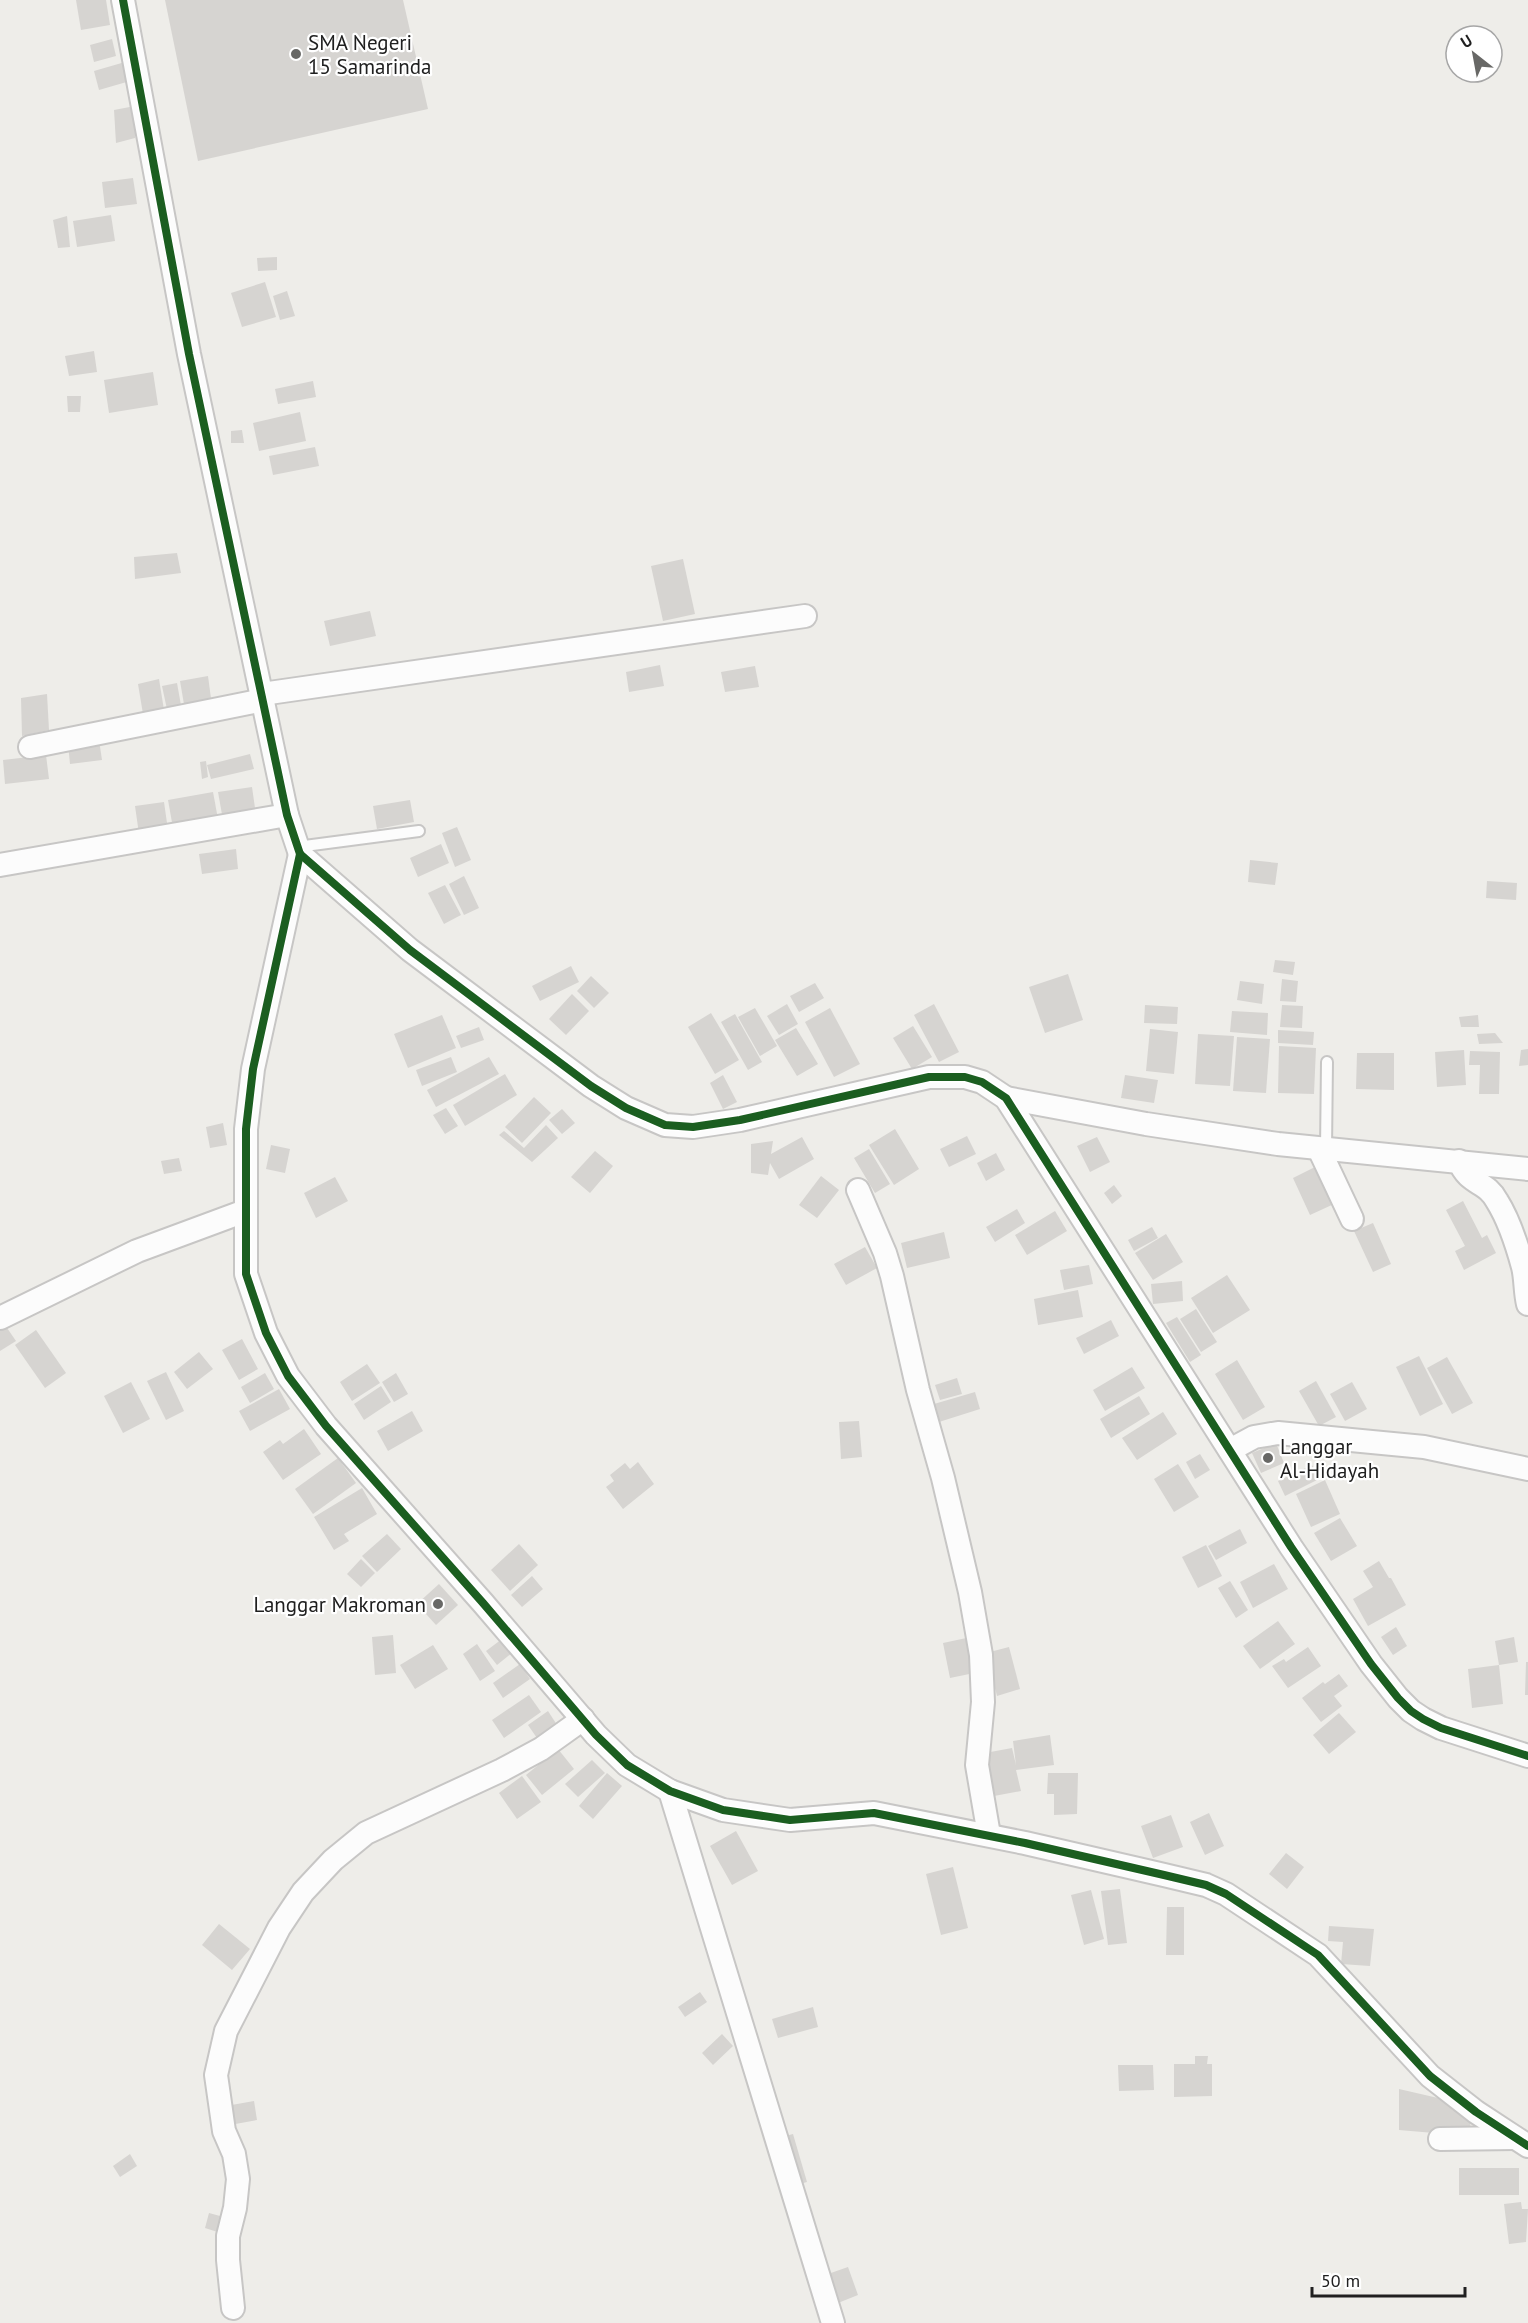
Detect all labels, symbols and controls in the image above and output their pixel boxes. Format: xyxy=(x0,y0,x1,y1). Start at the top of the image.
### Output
north arrow xyxy=(1444,24,1504,84)
place label: SMA Negeri 15 Samarinda xyxy=(308,29,432,80)
text: U xyxy=(1457,30,1476,52)
marker: SMA Negeri 15 Samarinda xyxy=(289,47,303,61)
place label: Langgar Al-Hidayah xyxy=(1280,1433,1379,1484)
marker: Langgar Al-Hidayah xyxy=(1261,1451,1275,1465)
place label: Langgar Makroman xyxy=(254,1591,426,1618)
marker: Langgar Makroman xyxy=(431,1597,445,1611)
scale bar xyxy=(1312,2260,1465,2298)
text: 50 m xyxy=(1321,2269,1360,2292)

